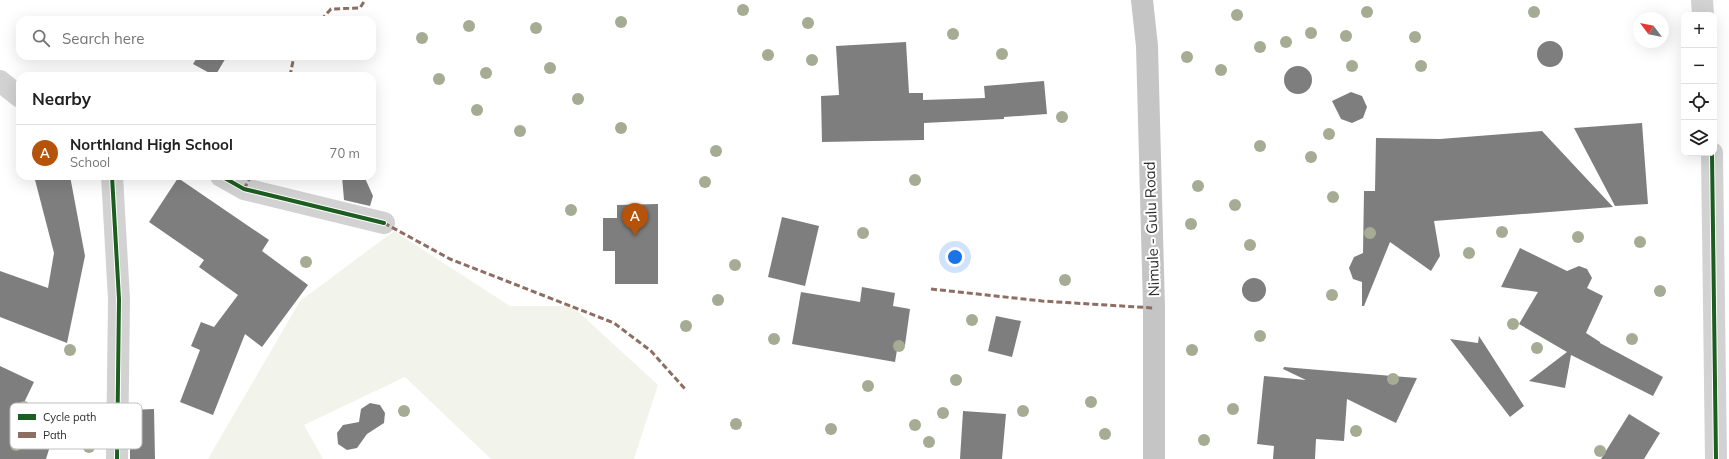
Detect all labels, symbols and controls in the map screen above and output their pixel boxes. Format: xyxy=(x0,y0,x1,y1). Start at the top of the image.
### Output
north arrow xyxy=(1633,12,1669,48)
map controls xyxy=(1681,12,1717,156)
button: + xyxy=(1681,12,1717,48)
search box xyxy=(16,16,376,60)
icon: search xyxy=(30,27,52,49)
text: Search here xyxy=(62,29,144,48)
button: − xyxy=(1681,48,1717,84)
button: locate xyxy=(1681,84,1717,120)
text: Nearby xyxy=(32,88,91,109)
button: layers xyxy=(1681,120,1717,156)
text: Northland High School xyxy=(70,135,233,154)
text: A xyxy=(40,145,50,161)
text: 70 m xyxy=(330,145,360,161)
text: School xyxy=(70,154,110,170)
street label: Nimule - Gulu Road xyxy=(1140,161,1163,297)
pin: A xyxy=(622,203,648,236)
your location xyxy=(945,247,965,267)
legend xyxy=(10,403,142,449)
text: Cycle path xyxy=(43,410,96,424)
text: Path xyxy=(43,428,67,442)

